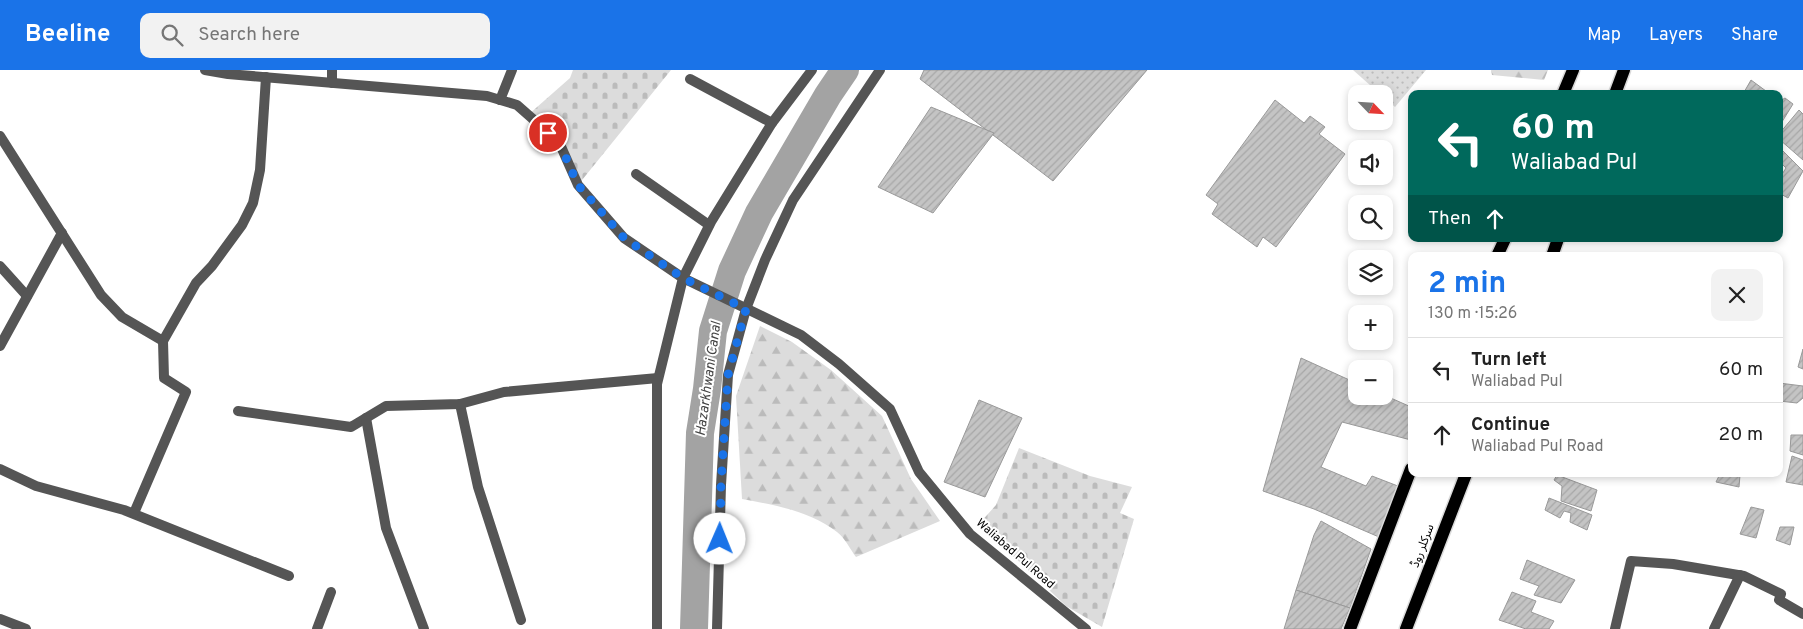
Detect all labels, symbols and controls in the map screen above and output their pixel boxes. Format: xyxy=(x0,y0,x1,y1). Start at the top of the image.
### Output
search box xyxy=(140,13,490,58)
text: Beeline xyxy=(25,20,110,50)
icon: search xyxy=(158,21,186,49)
text: Search here xyxy=(198,23,300,47)
text: Map xyxy=(1587,24,1621,47)
text: Layers xyxy=(1649,24,1703,47)
text: Share xyxy=(1731,24,1778,47)
north arrow xyxy=(1348,85,1392,130)
map controls xyxy=(1348,85,1393,405)
text: 60 m xyxy=(1511,107,1595,151)
icon: left xyxy=(1428,110,1493,175)
pin xyxy=(527,112,569,154)
icon: arrive xyxy=(534,119,562,147)
button: sound xyxy=(1348,140,1393,185)
text: Waliabad Pul xyxy=(1511,150,1637,177)
button: search xyxy=(1348,195,1393,240)
icon: ahead xyxy=(1481,205,1509,233)
text: Then xyxy=(1428,207,1471,231)
button: layers xyxy=(1348,250,1393,295)
text: 2 min xyxy=(1428,266,1506,303)
button: close xyxy=(1711,269,1763,321)
text: 130 m · 15:26 xyxy=(1428,304,1517,324)
button: + xyxy=(1348,305,1393,350)
water label: Hazarkhwani Canal xyxy=(693,319,726,437)
text: Turn left xyxy=(1471,348,1547,372)
icon: left xyxy=(1428,356,1456,384)
text: 60 m xyxy=(1719,358,1763,382)
button: − xyxy=(1348,360,1393,405)
text: Waliabad Pul xyxy=(1471,372,1563,392)
text: Continue xyxy=(1471,413,1550,437)
icon: ahead xyxy=(1428,421,1456,449)
text: 20 m xyxy=(1719,423,1763,447)
text: Waliabad Pul Road xyxy=(1471,437,1604,457)
position arrow xyxy=(693,512,745,564)
street label: Waliabad Pul Road xyxy=(972,515,1058,593)
street label: سرکلر روڈ xyxy=(1407,522,1439,570)

